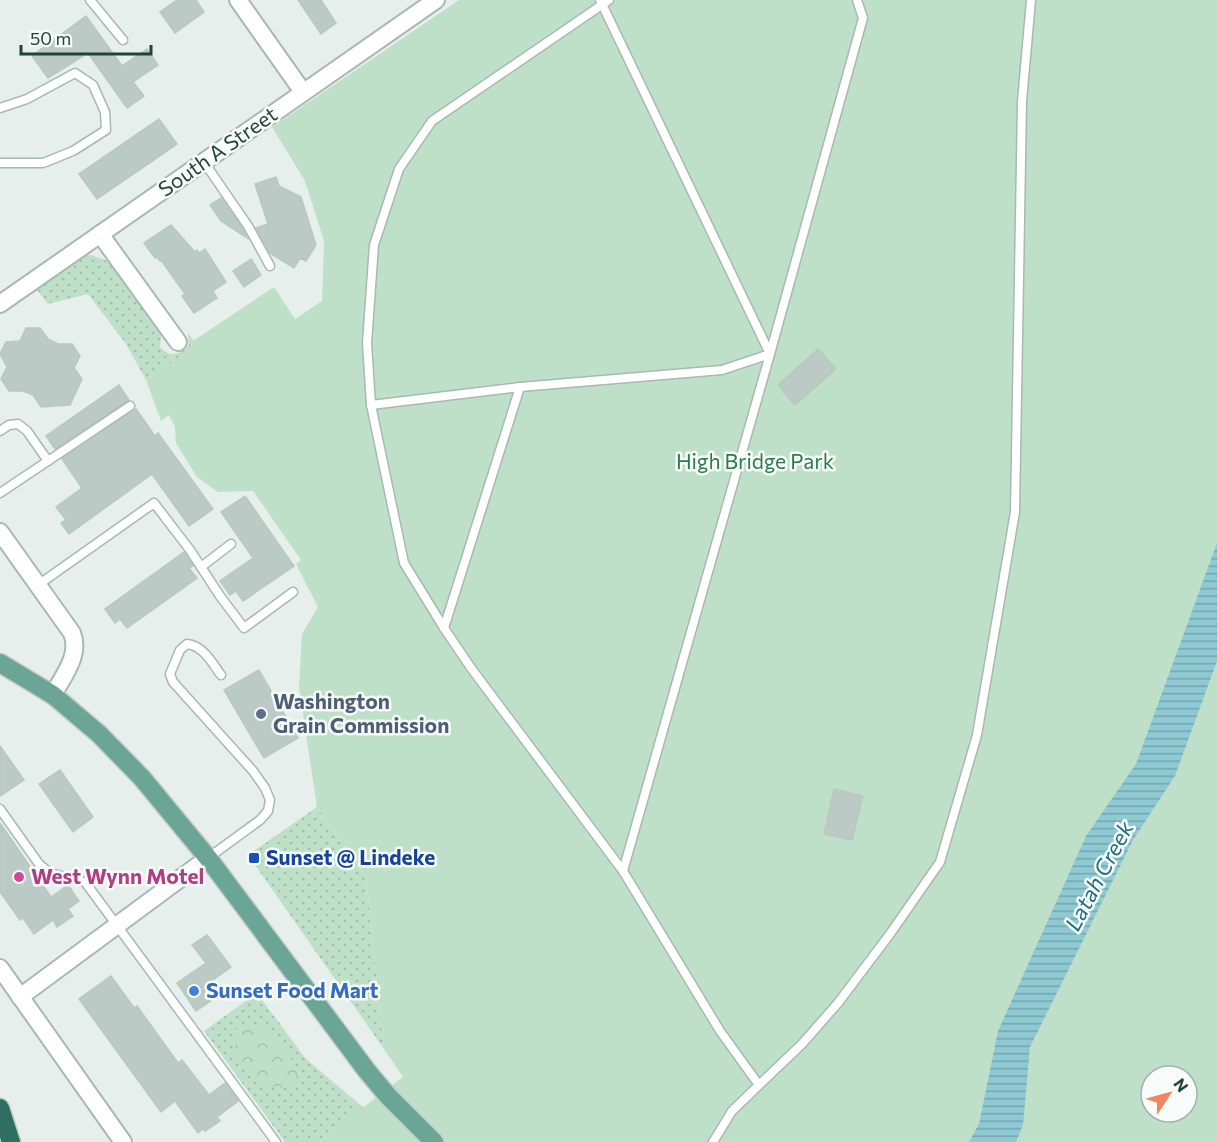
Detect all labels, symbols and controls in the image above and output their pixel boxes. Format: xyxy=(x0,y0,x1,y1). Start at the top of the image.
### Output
scale bar xyxy=(21,18,152,56)
text: 50 m xyxy=(30,27,71,49)
street label: South A Street xyxy=(153,101,281,201)
park label: High Bridge Park xyxy=(676,448,834,473)
place label: Washington Grain Commission xyxy=(273,688,449,737)
marker: Washington Grain Commission xyxy=(254,707,268,721)
water label: Latah Creek xyxy=(1058,815,1139,935)
place label: Sunset @ Lindeke xyxy=(266,844,435,869)
marker: Sunset @ Lindeke xyxy=(247,851,261,865)
place label: West Wynn Motel xyxy=(31,863,204,888)
marker: West Wynn Motel xyxy=(12,870,26,884)
place label: Sunset Food Mart xyxy=(206,977,378,1002)
marker: Sunset Food Mart xyxy=(187,984,201,998)
north arrow xyxy=(1139,1064,1199,1124)
text: N xyxy=(1170,1074,1193,1095)

